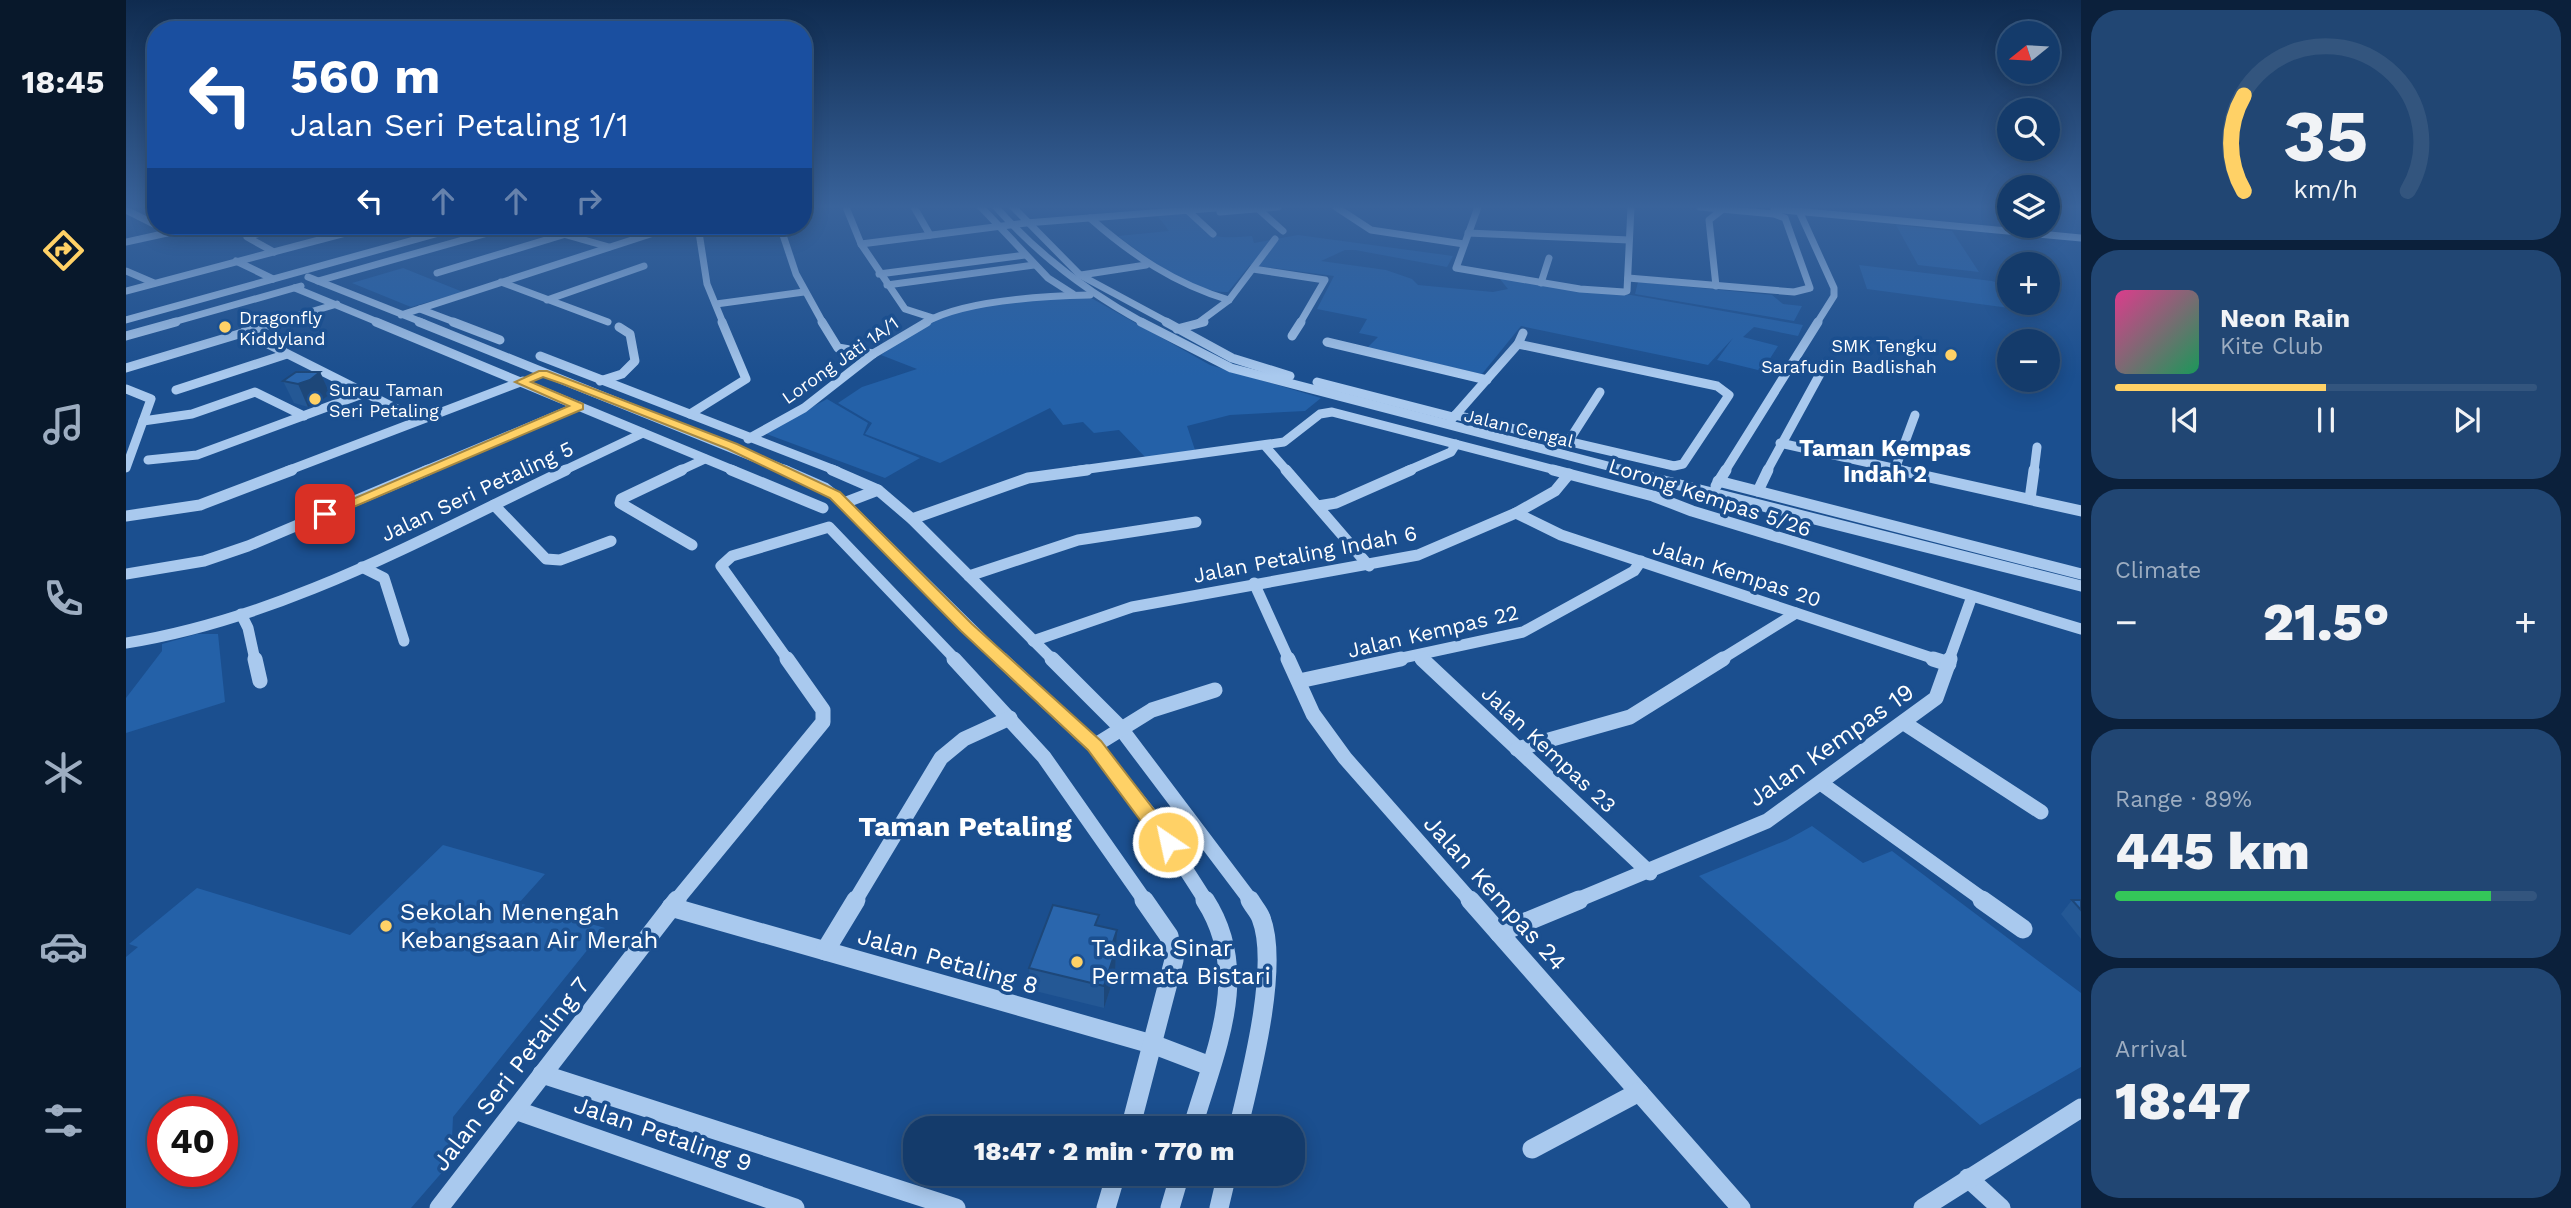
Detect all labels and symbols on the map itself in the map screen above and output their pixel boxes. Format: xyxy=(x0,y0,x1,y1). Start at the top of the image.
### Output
north arrow xyxy=(1997,21,2060,84)
place label: Dragonfly Kiddyland xyxy=(239,307,326,349)
street label: Lorong Jati 1A/1 xyxy=(778,312,902,408)
marker: Dragonfly Kiddyland xyxy=(217,319,233,335)
place label: SMK Tengku Sarafudin Badlishah xyxy=(1761,335,1937,377)
marker: SMK Tengku Sarafudin Badlishah xyxy=(1943,347,1959,363)
place label: Surau Taman Seri Petaling xyxy=(329,379,443,421)
marker: Surau Taman Seri Petaling xyxy=(307,391,323,407)
street label: Jalan Cengal xyxy=(1462,404,1576,452)
street label: Jalan Seri Petaling 5 xyxy=(377,435,577,547)
district label: Taman Kempas Indah 2 xyxy=(1799,435,1971,488)
street label: Lorong Kempas 5/26 xyxy=(1605,452,1815,542)
pin xyxy=(295,484,355,544)
street label: Jalan Petaling Indah 6 xyxy=(1191,520,1419,588)
street label: Jalan Kempas 20 xyxy=(1650,534,1824,612)
street label: Jalan Kempas 22 xyxy=(1345,599,1521,663)
street label: Jalan Kempas 19 xyxy=(1743,678,1919,812)
street label: Jalan Kempas 23 xyxy=(1477,680,1621,818)
position arrow xyxy=(1131,805,1205,879)
street label: Jalan Kempas 24 xyxy=(1418,809,1572,977)
district label: Taman Petaling xyxy=(858,810,1072,843)
place label: Sekolah Menengah Kebangsaan Air Merah xyxy=(400,898,658,954)
marker: Sekolah Menengah Kebangsaan Air Merah xyxy=(378,918,394,934)
street label: Jalan Petaling 8 xyxy=(854,922,1042,1000)
place label: Tadika Sinar Permata Bistari xyxy=(1091,934,1271,990)
marker: Tadika Sinar Permata Bistari xyxy=(1069,954,1085,970)
street label: Jalan Seri Petaling 7 xyxy=(427,972,595,1176)
street label: Jalan Petaling 9 xyxy=(570,1090,756,1178)
speed limit sign: 40 xyxy=(147,1096,238,1187)

